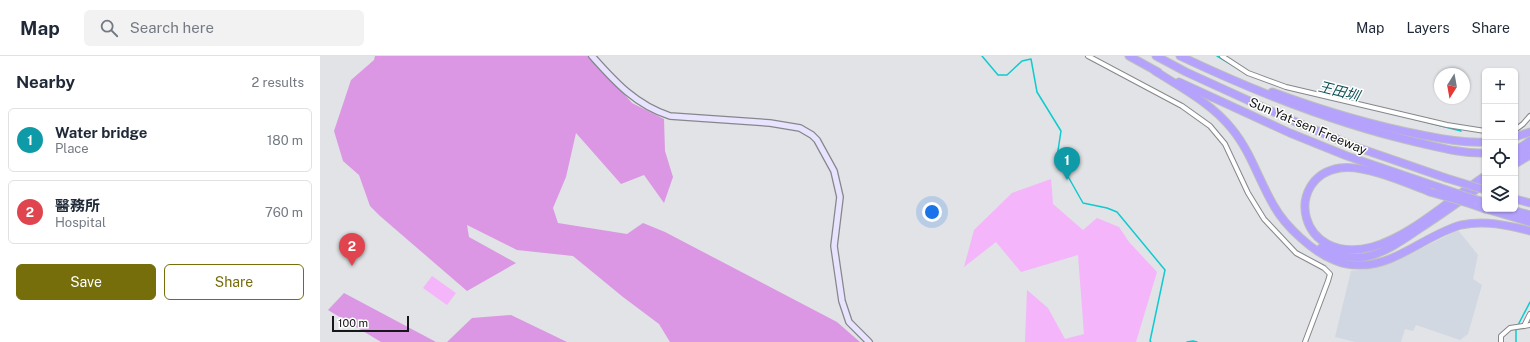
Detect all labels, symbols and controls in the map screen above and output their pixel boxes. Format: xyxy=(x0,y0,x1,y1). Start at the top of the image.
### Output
search box xyxy=(84,10,364,46)
text: Map xyxy=(20,17,60,39)
icon: search xyxy=(98,17,120,39)
text: Search here xyxy=(130,19,214,36)
text: Map xyxy=(1356,20,1384,36)
text: Layers xyxy=(1406,20,1450,36)
text: Share xyxy=(1472,20,1510,36)
north arrow xyxy=(1434,68,1470,104)
map controls xyxy=(1482,68,1518,212)
button: + xyxy=(1482,68,1518,104)
text: Nearby xyxy=(16,72,75,92)
text: 2 results xyxy=(252,75,304,90)
water label: 王田圳 xyxy=(1317,78,1363,104)
street label: Sun Yat-sen Freeway xyxy=(1247,94,1369,158)
button: − xyxy=(1482,104,1518,140)
text: Water bridge xyxy=(55,124,147,141)
text: 1 xyxy=(27,133,33,148)
text: 180 m xyxy=(267,133,303,148)
button: locate xyxy=(1482,140,1518,176)
text: Place xyxy=(55,141,89,156)
pin: 1 xyxy=(1054,147,1080,180)
button: layers xyxy=(1482,176,1518,212)
text: 醫務所 xyxy=(55,197,100,214)
your location xyxy=(922,202,942,222)
text: 2 xyxy=(26,205,34,220)
text: 760 m xyxy=(265,205,303,220)
text: Hospital xyxy=(55,215,106,230)
pin: 2 xyxy=(339,233,365,266)
button: Save xyxy=(16,264,156,300)
button: Share xyxy=(164,264,304,300)
scale bar xyxy=(332,314,409,333)
text: 100 m xyxy=(338,317,368,329)

